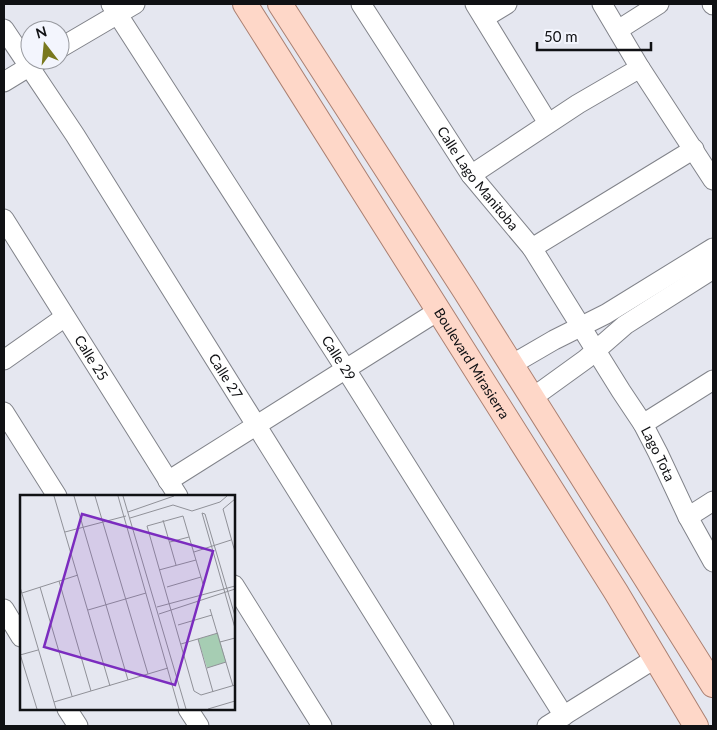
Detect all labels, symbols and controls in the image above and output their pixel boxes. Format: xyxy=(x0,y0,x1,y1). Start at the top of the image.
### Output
north arrow xyxy=(20,20,70,70)
scale bar xyxy=(537,20,651,52)
text: N xyxy=(34,22,49,42)
text: 50 m xyxy=(544,27,578,45)
street label: Calle Lago Manitoba xyxy=(434,123,522,233)
street label: Boulevard Mirasierra xyxy=(431,305,513,422)
street label: Calle 25 xyxy=(71,332,112,383)
street label: Calle 29 xyxy=(318,332,360,384)
street label: Calle 27 xyxy=(206,350,247,402)
street label: Lago Tota xyxy=(638,423,679,484)
inset map xyxy=(20,495,235,710)

